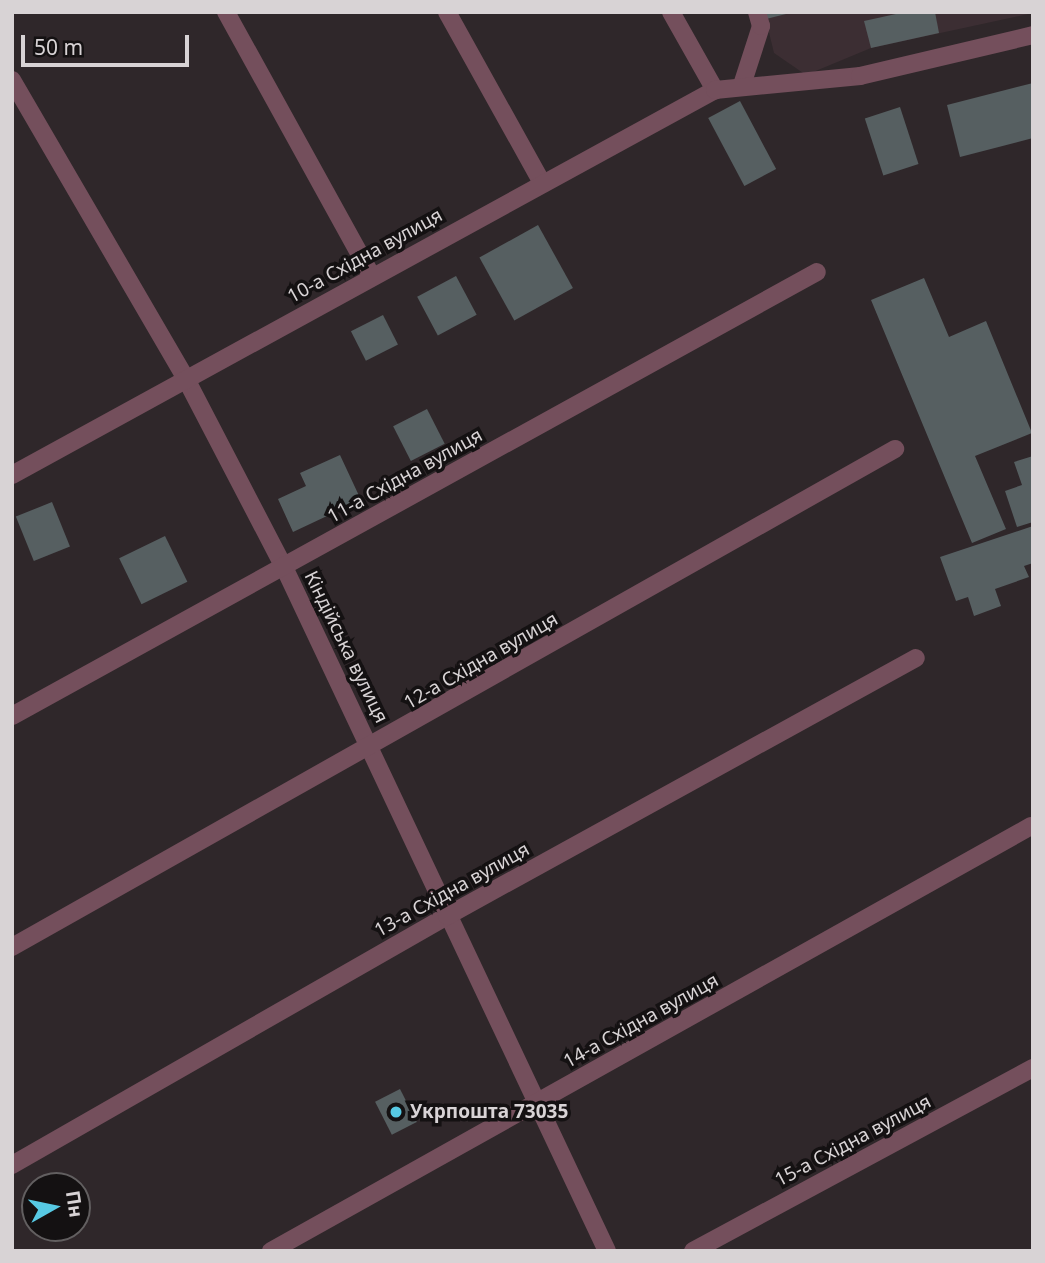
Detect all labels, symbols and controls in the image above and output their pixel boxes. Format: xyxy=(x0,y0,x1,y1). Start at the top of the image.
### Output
scale bar xyxy=(24,21,192,65)
text: 50 m xyxy=(34,33,83,61)
street label: 10-а Східна вулиця xyxy=(284,204,446,308)
street label: 11-а Східна вулиця xyxy=(324,424,486,528)
street label: Кіндійська вулиця xyxy=(299,567,393,727)
street label: 12-а Східна вулиця xyxy=(400,608,562,714)
street label: 13-а Східна вулиця xyxy=(371,838,533,942)
street label: 14-а Східна вулиця xyxy=(560,969,722,1073)
street label: 15-а Східна вулиця xyxy=(771,1090,935,1192)
place label: Укрпошта 73035 xyxy=(410,1101,568,1123)
marker: Укрпошта 73035 xyxy=(388,1104,404,1120)
north arrow xyxy=(21,1172,91,1242)
text: Пн xyxy=(60,1189,90,1219)

